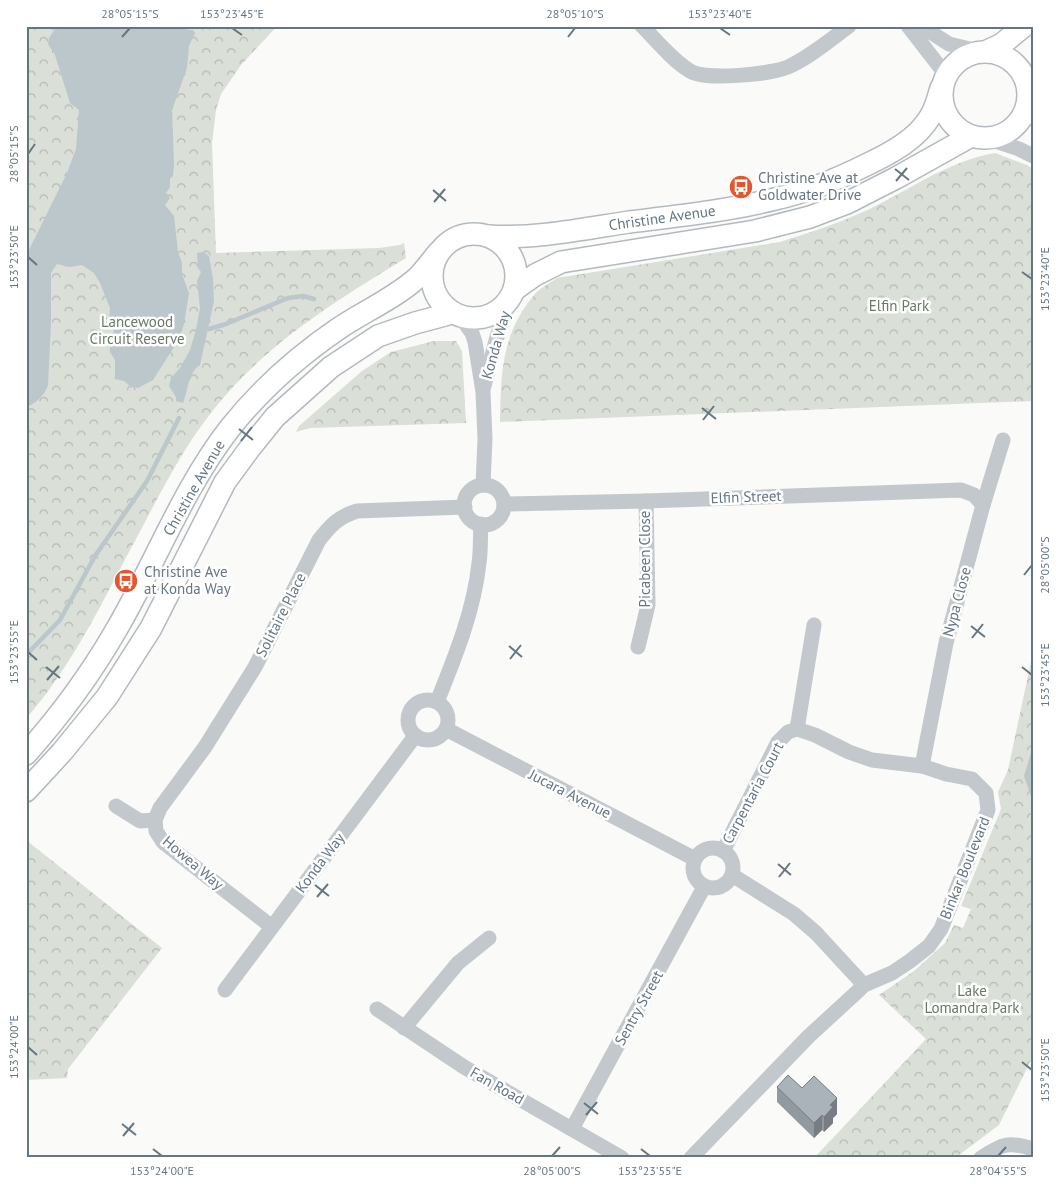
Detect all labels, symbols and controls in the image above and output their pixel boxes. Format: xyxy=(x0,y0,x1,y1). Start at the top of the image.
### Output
text: 28°05'15"S xyxy=(101,6,159,21)
text: 153°23'45"E xyxy=(200,6,264,21)
text: 28°05'10"S xyxy=(546,6,604,21)
text: 153°23'40"E xyxy=(688,6,752,21)
text: 28°05'15"S xyxy=(6,125,21,183)
place label: Christine Ave at Goldwater Drive xyxy=(758,168,861,204)
bus stop icon: Christine Ave at Goldwater Drive xyxy=(728,174,754,200)
street label: Christine Avenue xyxy=(607,201,716,234)
text: 153°23'50"E xyxy=(6,225,21,289)
text: 153°23'40"E xyxy=(1037,247,1052,311)
park label: Elfin Park xyxy=(869,296,930,315)
street label: Konda Way xyxy=(477,309,514,381)
park label: Lancewood Circuit Reserve xyxy=(89,312,185,348)
street label: Christine Avenue xyxy=(158,436,229,539)
street label: Elfin Street xyxy=(710,486,782,507)
street label: Picabeen Close xyxy=(635,511,654,607)
text: 28°05'00"S xyxy=(1037,536,1052,594)
place label: Christine Ave at Konda Way xyxy=(144,562,231,598)
street label: Nypa Close xyxy=(938,565,975,639)
bus stop icon: Christine Ave at Konda Way xyxy=(113,568,139,594)
street label: Solitaire Place xyxy=(251,570,310,660)
text: 153°23'55"E xyxy=(6,620,21,684)
text: 153°23'45"E xyxy=(1037,643,1052,707)
street label: Carpentaria Court xyxy=(718,739,787,847)
street label: Jucara Avenue xyxy=(525,764,614,822)
street label: Binkar Boulevard xyxy=(935,814,994,922)
street label: Konda Way xyxy=(291,829,348,896)
street label: Howea Way xyxy=(159,832,228,894)
street label: Sentry Street xyxy=(610,967,667,1049)
park label: Lake Lomandra Park xyxy=(925,981,1020,1017)
text: 153°24'00"E xyxy=(6,1015,21,1079)
text: 153°23'50"E xyxy=(1037,1038,1052,1102)
street label: Fan Road xyxy=(467,1063,528,1109)
text: 153°24'00"E xyxy=(130,1163,194,1178)
text: 28°05'00"S xyxy=(523,1163,581,1178)
text: 153°23'55"E xyxy=(618,1163,682,1178)
text: 28°04'55"S xyxy=(969,1163,1027,1178)

